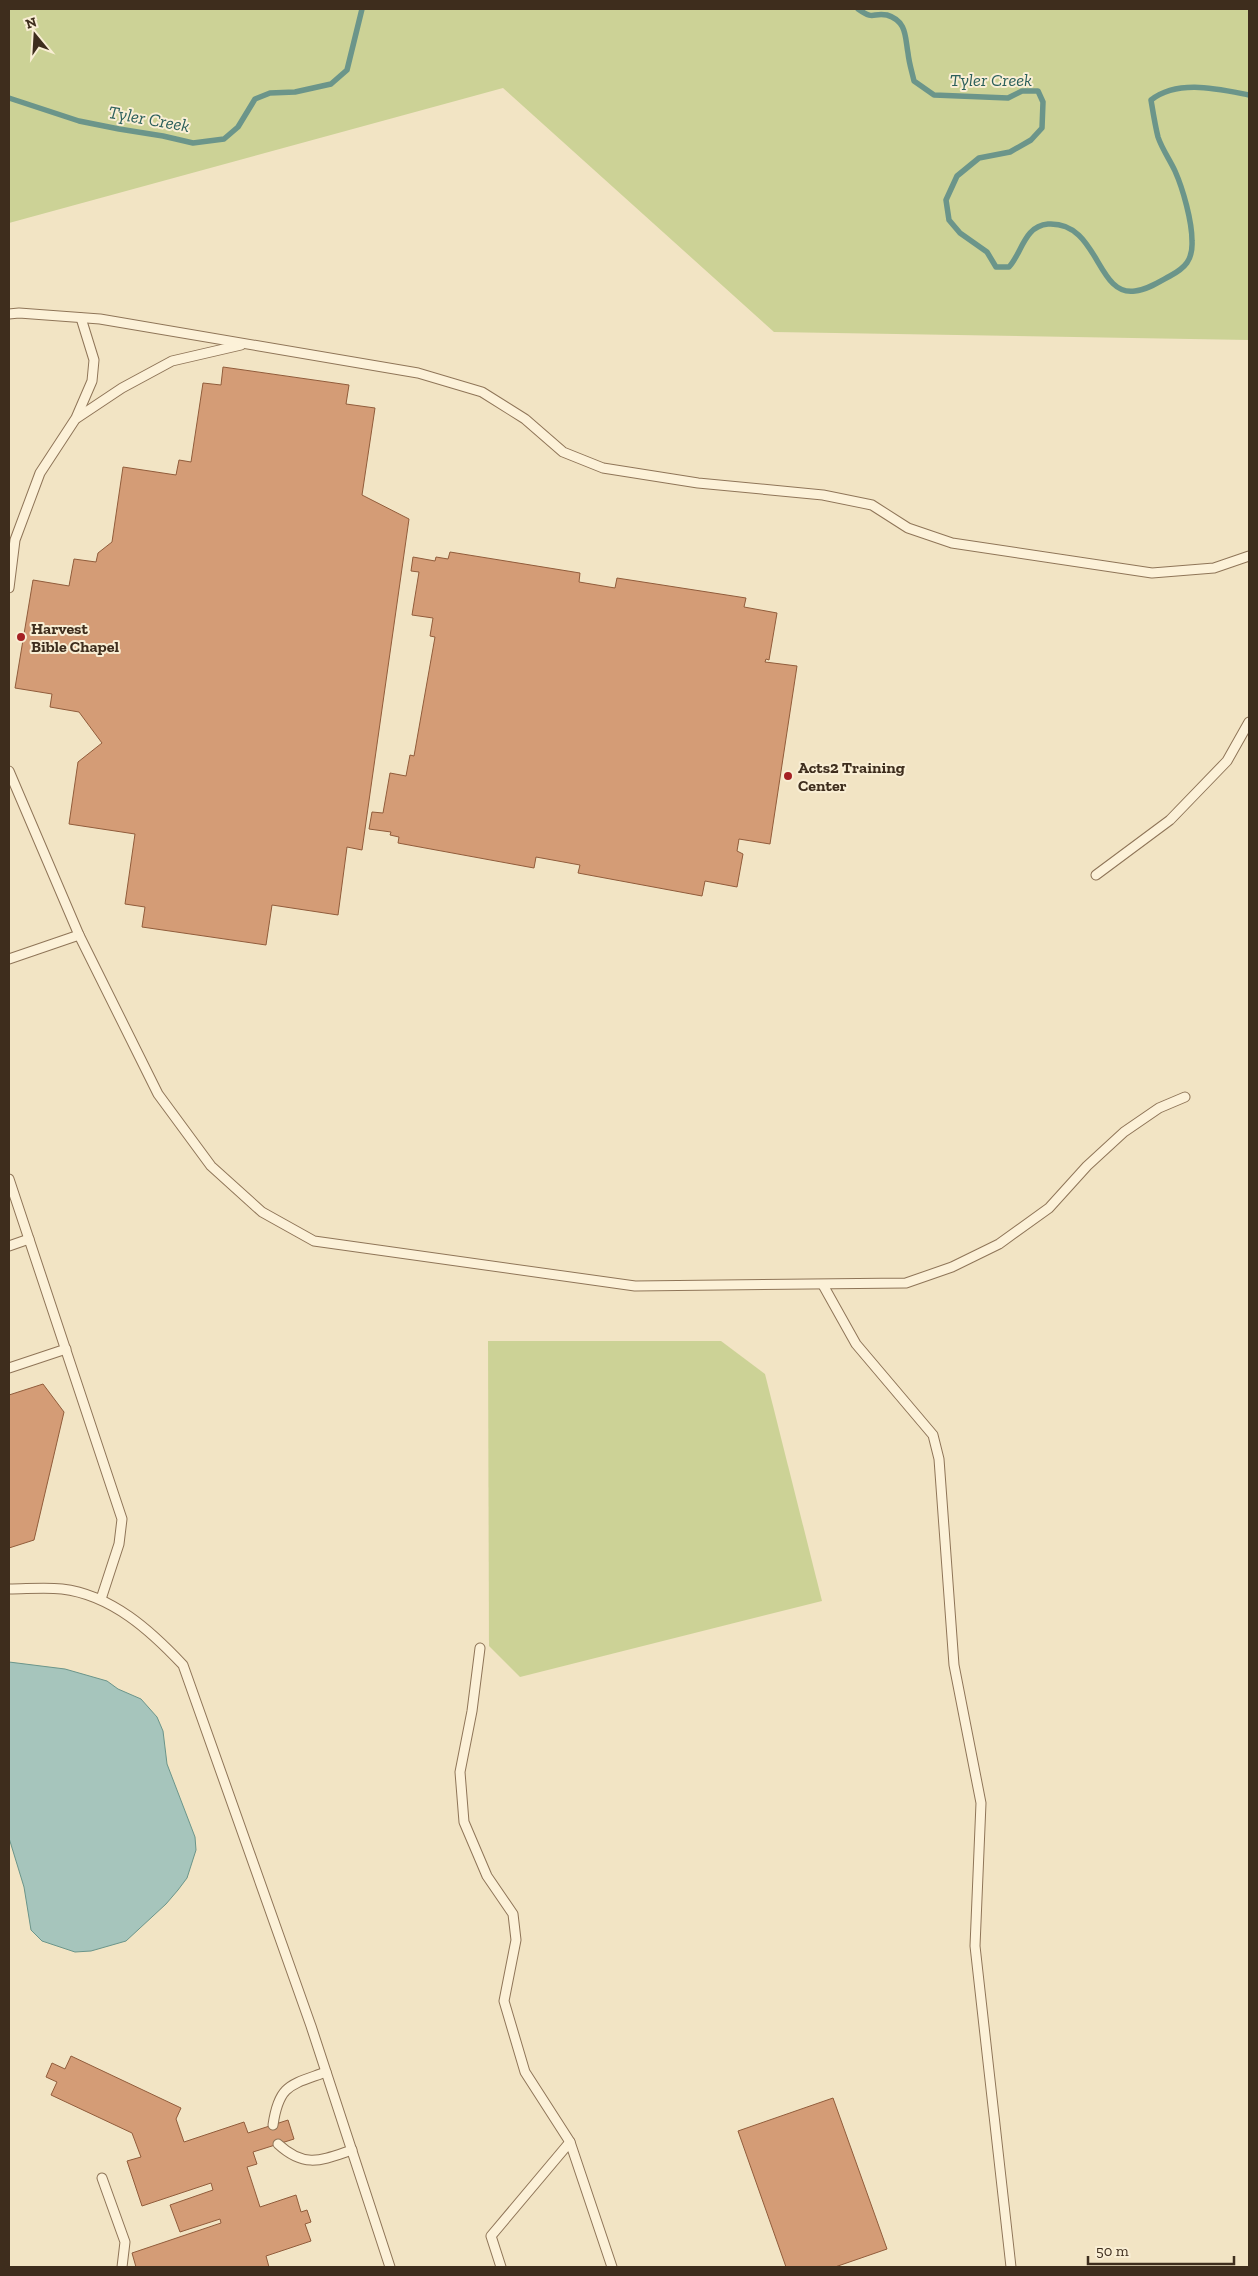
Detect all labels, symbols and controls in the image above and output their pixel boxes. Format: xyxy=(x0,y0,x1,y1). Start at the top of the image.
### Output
north arrow xyxy=(10,10,60,60)
text: N xyxy=(23,13,39,33)
water label: Tyler Creek xyxy=(950,69,1032,91)
water label: Tyler Creek xyxy=(107,101,191,137)
place label: Harvest Bible Chapel xyxy=(31,619,119,656)
marker: Harvest Bible Chapel xyxy=(15,631,27,643)
place label: Acts2 Training Center xyxy=(798,758,905,795)
marker: Acts2 Training Center xyxy=(782,770,794,782)
scale bar xyxy=(1088,2234,1234,2266)
text: 50 m xyxy=(1096,2242,1129,2260)

